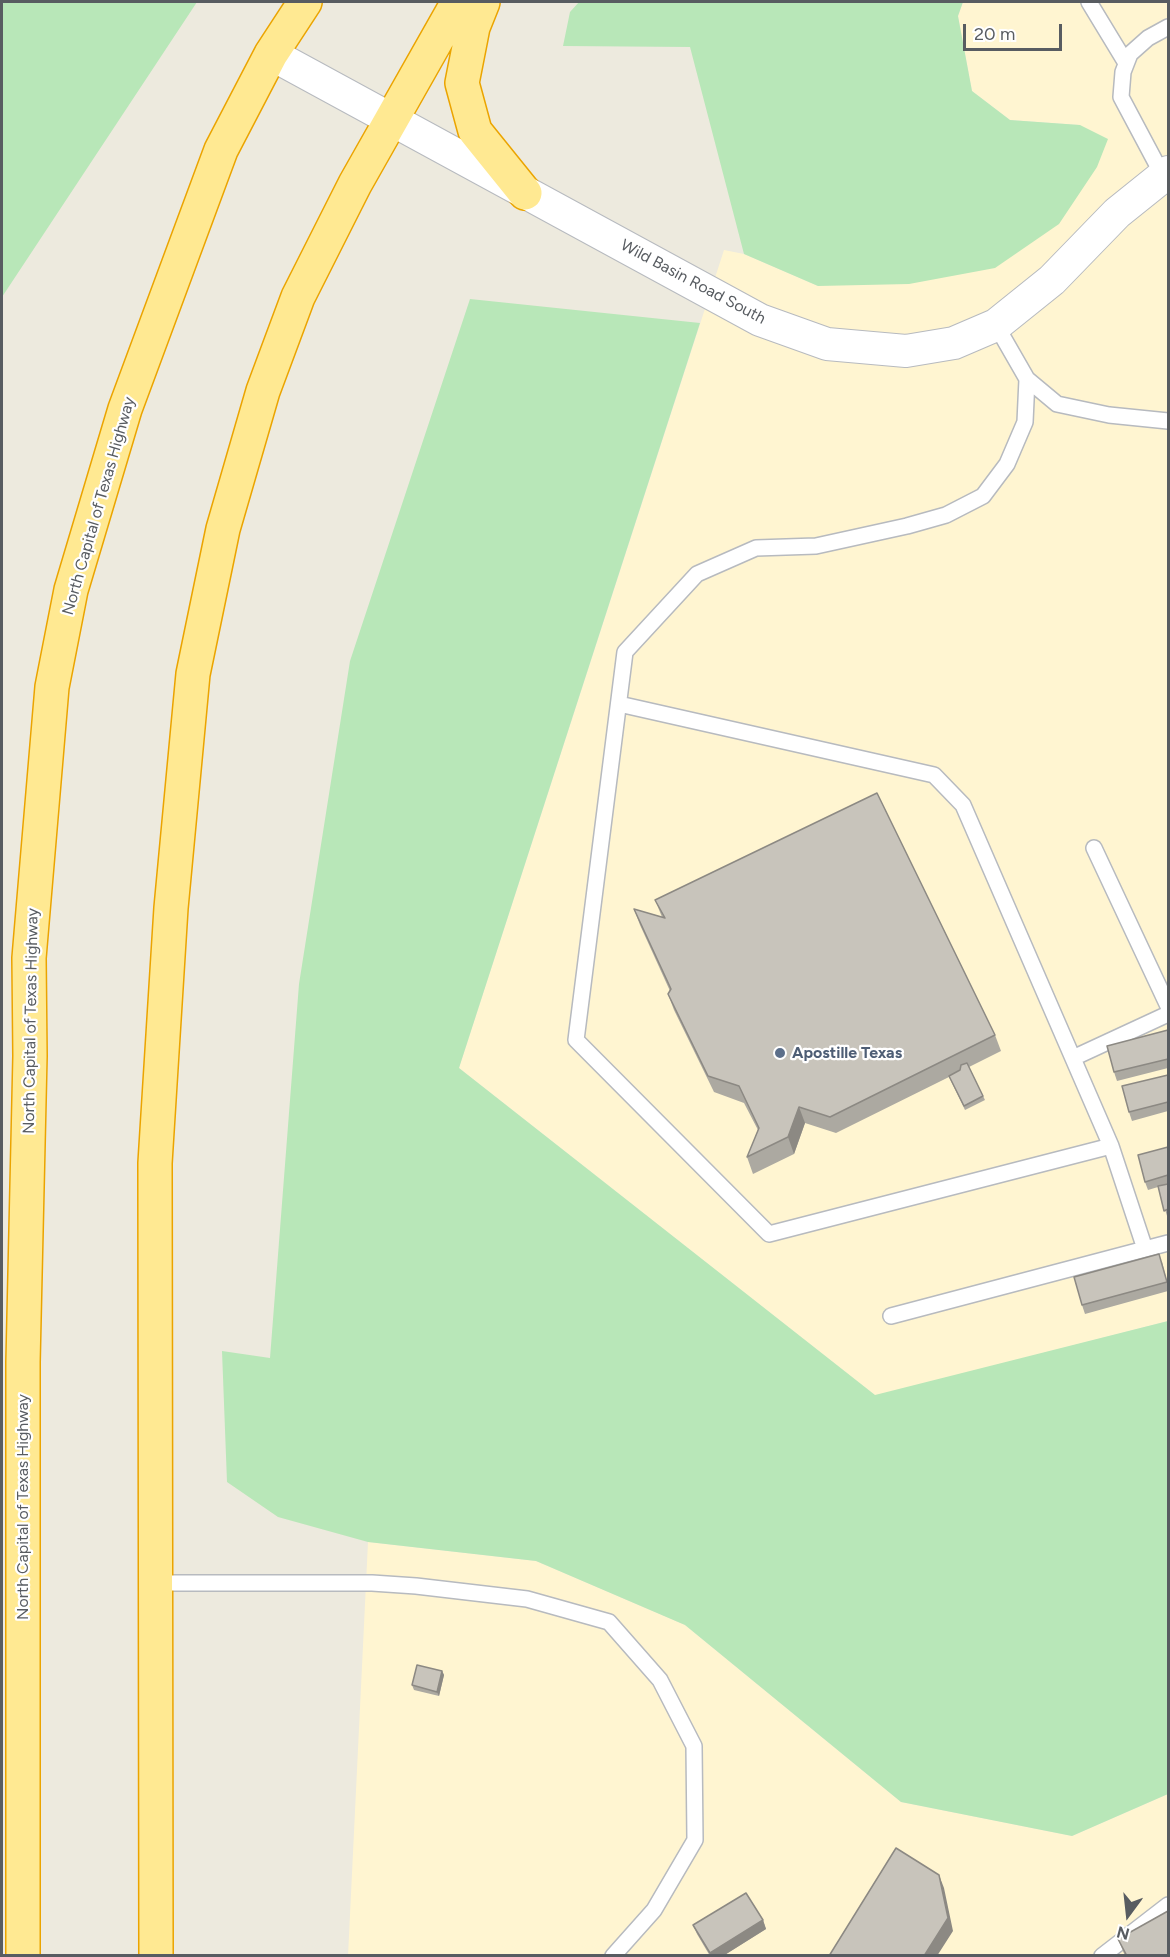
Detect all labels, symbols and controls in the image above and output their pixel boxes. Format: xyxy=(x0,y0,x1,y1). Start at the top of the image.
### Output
scale bar xyxy=(966,12,1065,50)
text: 20 m xyxy=(974,23,1015,45)
street label: Wild Basin Road South xyxy=(617,236,769,328)
street label: North Capital of Texas Highway xyxy=(59,395,139,617)
street label: North Capital of Texas Highway xyxy=(19,908,43,1134)
place label: Apostille Texas xyxy=(792,1043,902,1063)
marker: Apostille Texas xyxy=(773,1046,787,1060)
street label: North Capital of Texas Highway xyxy=(13,1394,33,1620)
north arrow xyxy=(1098,1885,1158,1945)
text: N xyxy=(1115,1922,1132,1944)

